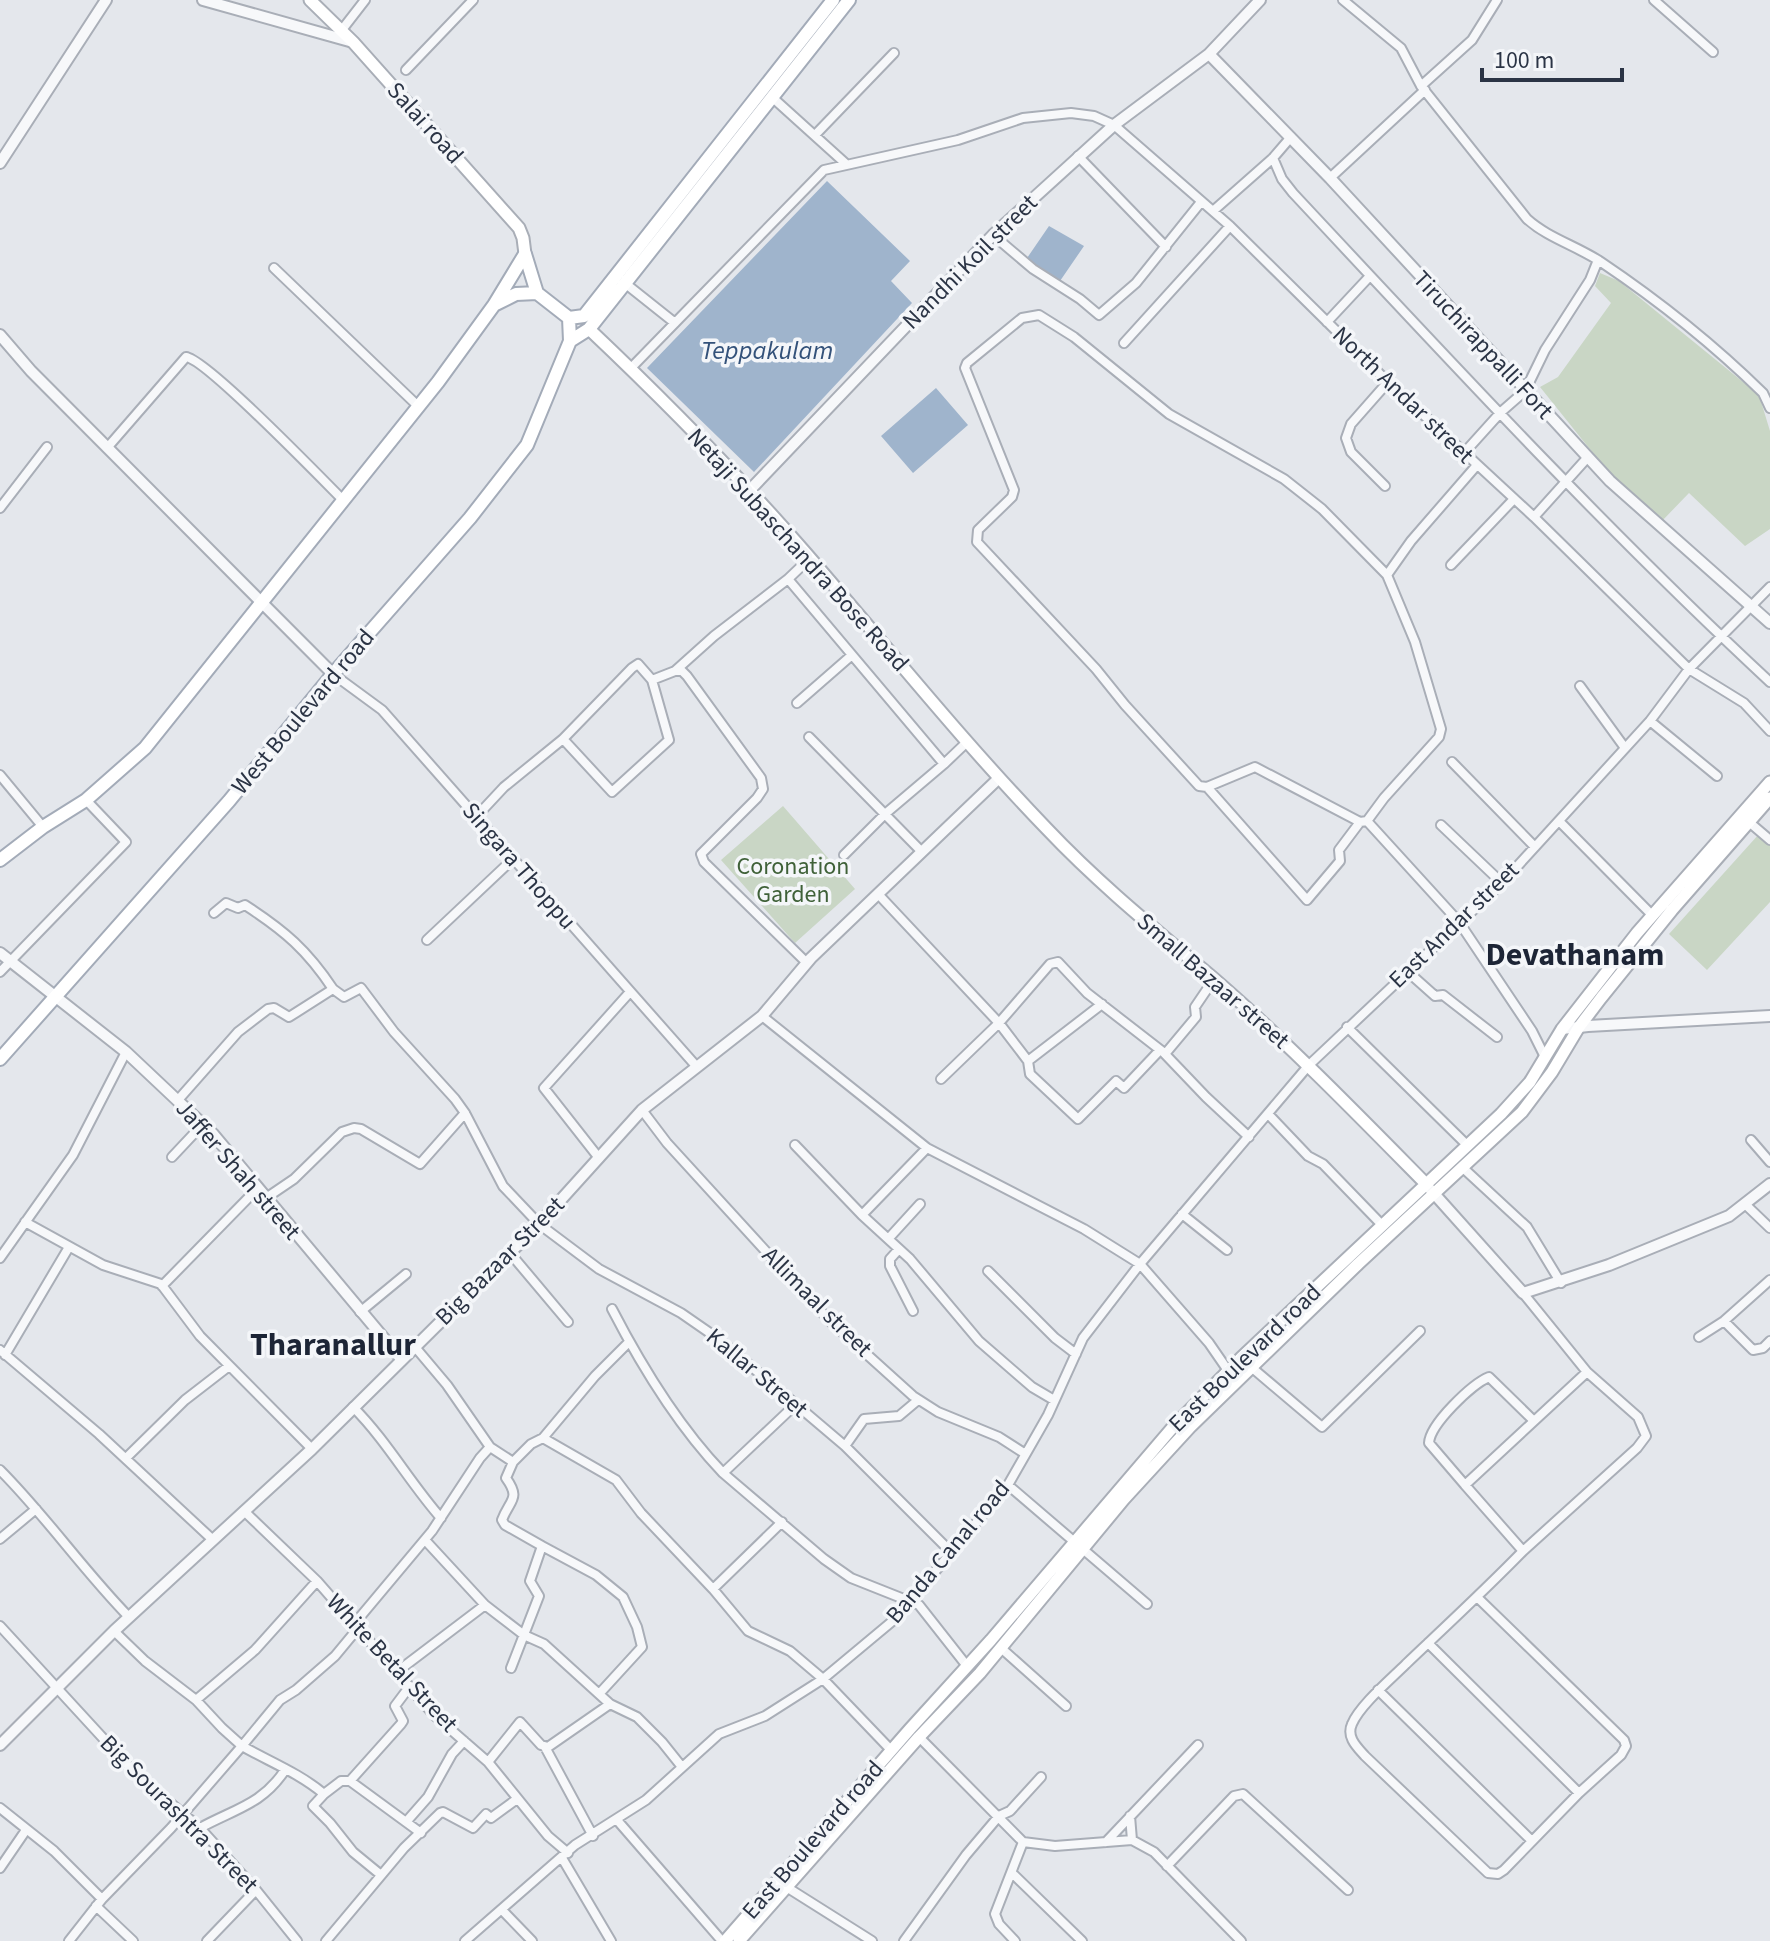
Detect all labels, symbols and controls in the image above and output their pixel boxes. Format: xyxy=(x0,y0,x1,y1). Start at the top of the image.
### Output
scale bar xyxy=(1482,32,1622,82)
text: 100 m xyxy=(1494,43,1554,78)
street label: Salai road xyxy=(379,74,471,172)
street label: Nandhi Koil street xyxy=(894,186,1046,338)
street label: Tiruchirappalli Fort xyxy=(1405,263,1561,427)
street label: North Andar street xyxy=(1324,318,1482,472)
water label: Teppakulam xyxy=(701,332,833,369)
street label: Netaji Subaschandra Bose Road xyxy=(679,420,917,680)
street label: West Boulevard road xyxy=(223,622,383,802)
street label: Singara Thoppu xyxy=(454,795,584,937)
park label: Coronation Garden xyxy=(737,849,849,912)
street label: East Andar street xyxy=(1381,854,1527,996)
street label: Small Bazaar street xyxy=(1129,905,1297,1057)
district label: Devathanam xyxy=(1485,932,1665,978)
street label: Jaffer Shah street xyxy=(167,1092,309,1248)
street label: Big Bazaar Street xyxy=(427,1188,573,1334)
street label: Allimaal street xyxy=(754,1239,880,1365)
street label: East Boulevard road xyxy=(1161,1276,1329,1440)
street label: Kallar Street xyxy=(698,1320,816,1426)
district label: Tharanallur xyxy=(250,1322,416,1368)
street label: Banda Canal road xyxy=(877,1473,1019,1631)
street label: White Betal Street xyxy=(318,1586,466,1740)
street label: Big Sourashtra Street xyxy=(92,1727,266,1901)
street label: East Boulevard road xyxy=(734,1753,892,1927)

